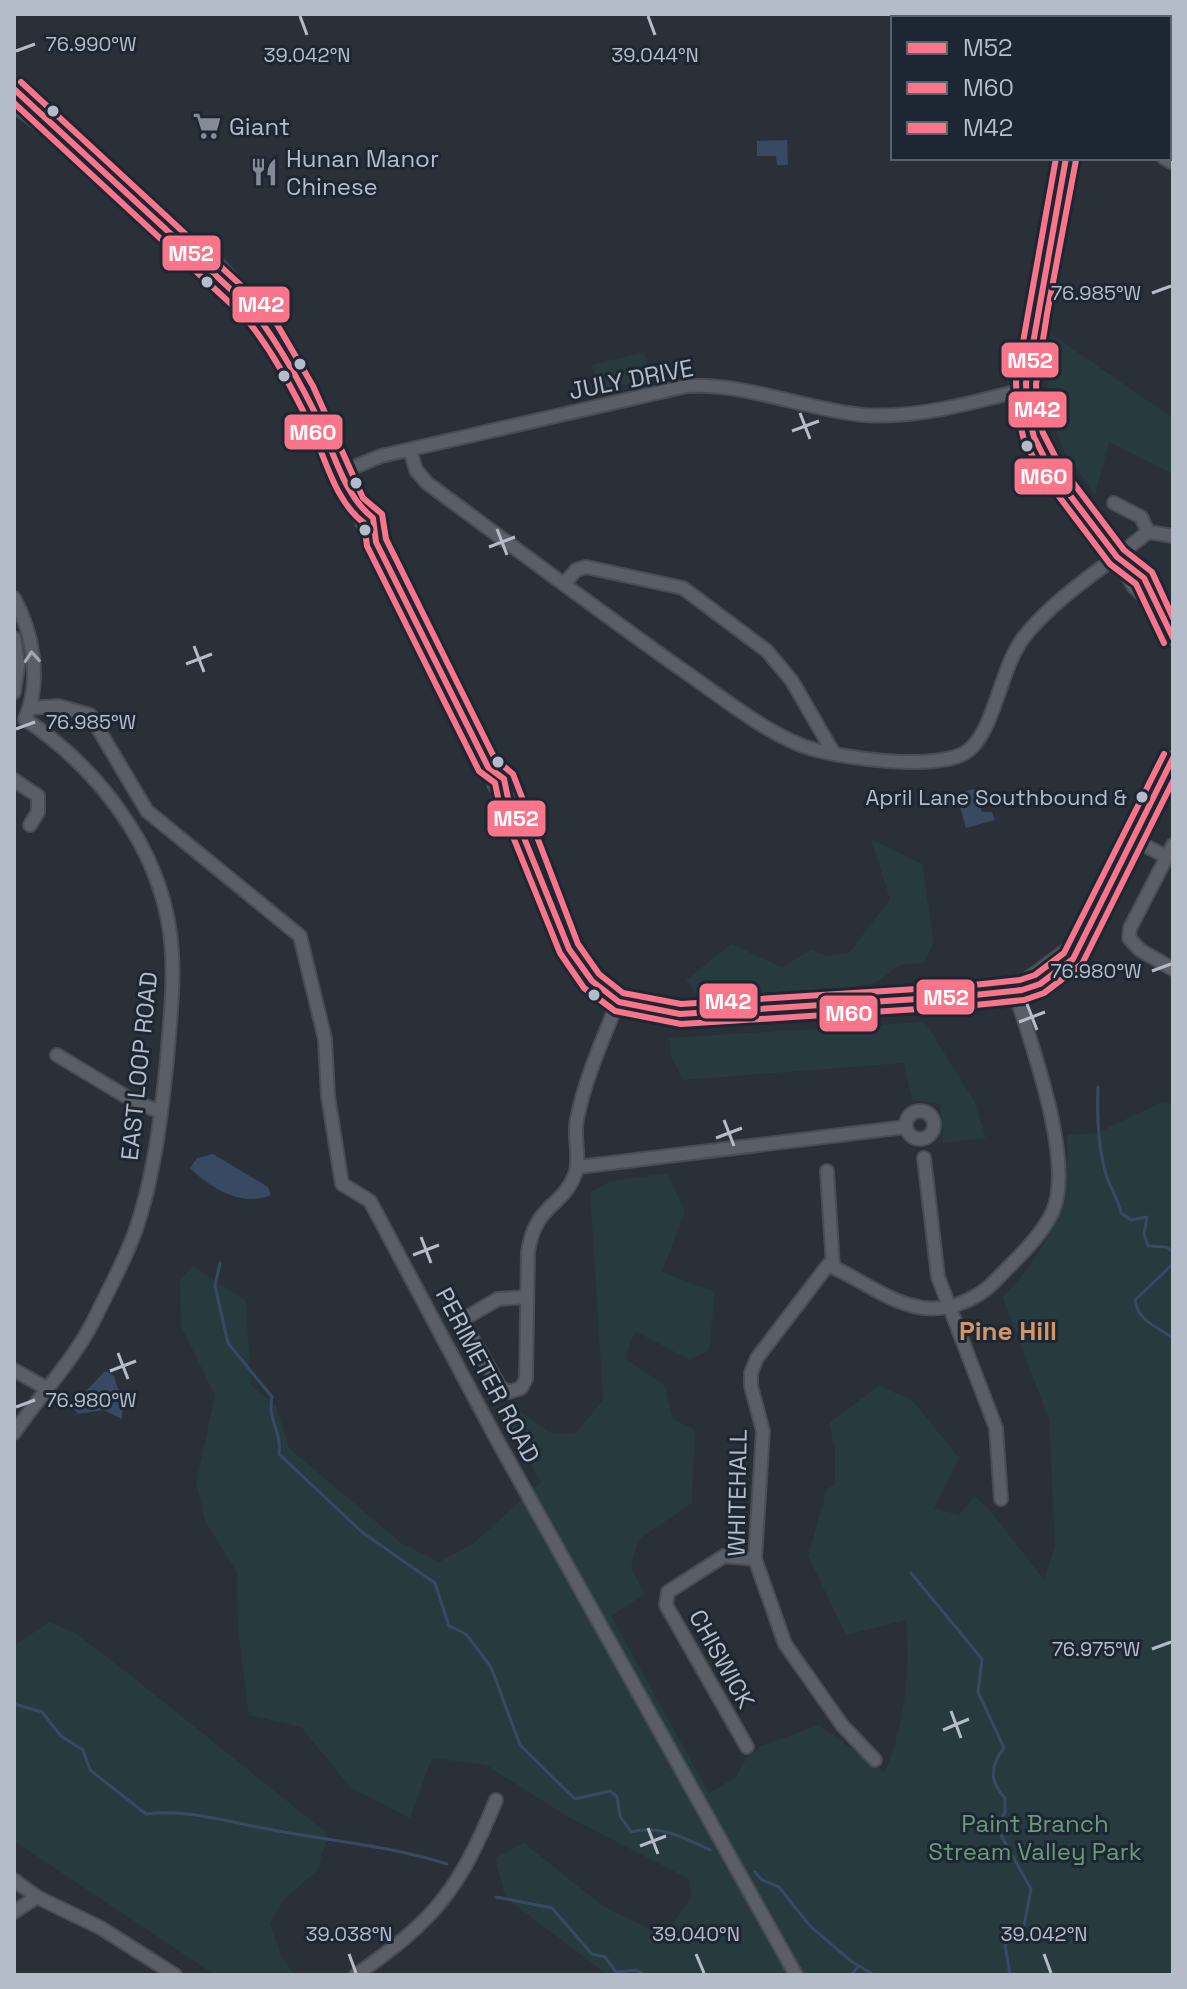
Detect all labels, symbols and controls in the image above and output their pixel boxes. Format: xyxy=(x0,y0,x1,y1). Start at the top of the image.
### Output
legend xyxy=(891,16,1171,160)
text: 76.990°W xyxy=(46,31,136,57)
text: M52 xyxy=(963,32,1012,63)
text: 39.042°N xyxy=(263,42,351,68)
text: 39.044°N xyxy=(611,42,699,68)
text: M60 xyxy=(963,72,1014,103)
unlabelled marker xyxy=(45,103,61,119)
supermarket icon: Giant xyxy=(192,111,222,141)
place label: Giant xyxy=(229,111,290,142)
text: M42 xyxy=(963,112,1013,143)
place label: Hunan Manor Chinese xyxy=(286,143,439,202)
restaurant icon: Hunan Manor Chinese xyxy=(249,157,279,187)
line badge: M52 xyxy=(161,234,222,272)
text: M52 xyxy=(168,239,214,267)
unlabelled marker xyxy=(199,274,215,290)
text: 76.985°W xyxy=(1051,280,1141,306)
line badge: M42 xyxy=(231,285,291,324)
text: M42 xyxy=(238,290,284,318)
line badge: M52 xyxy=(1000,341,1060,379)
text: M52 xyxy=(1007,346,1053,374)
street label: JULY DRIVE xyxy=(566,352,696,406)
unlabelled marker xyxy=(292,356,308,372)
unlabelled marker xyxy=(276,368,292,384)
line badge: M42 xyxy=(1007,390,1068,429)
text: M42 xyxy=(1014,395,1060,423)
line badge: M60 xyxy=(283,413,344,451)
text: M60 xyxy=(289,418,337,446)
unlabelled marker xyxy=(1019,438,1035,454)
line badge: M60 xyxy=(1013,457,1074,496)
text: M60 xyxy=(1020,462,1068,490)
unlabelled marker xyxy=(348,475,364,491)
unlabelled marker xyxy=(357,522,373,538)
one-way arrow xyxy=(24,650,41,663)
text: 76.985°W xyxy=(46,709,136,735)
unlabelled marker xyxy=(490,754,506,770)
place label: April Lane Southbound & xyxy=(865,783,1127,811)
marker: April Lane Southbound & xyxy=(1134,789,1150,805)
line badge: M52 xyxy=(486,799,547,838)
text: M52 xyxy=(493,804,539,832)
text: 76.980°W xyxy=(1050,958,1142,984)
street label: EAST LOOP ROAD xyxy=(114,970,164,1162)
line badge: M52 xyxy=(915,978,976,1016)
line badge: M42 xyxy=(698,982,759,1020)
text: M52 xyxy=(923,983,969,1011)
unlabelled marker xyxy=(586,987,602,1003)
text: M42 xyxy=(705,987,751,1015)
line badge: M60 xyxy=(818,994,879,1033)
text: M60 xyxy=(825,999,873,1027)
street label: PERIMETER ROAD xyxy=(429,1282,547,1468)
district label: Pine Hill xyxy=(959,1314,1057,1348)
text: 76.980°W xyxy=(45,1387,137,1413)
street label: WHITEHALL xyxy=(720,1429,754,1557)
street label: CHISWICK xyxy=(682,1604,762,1714)
text: 76.975°W xyxy=(1052,1636,1140,1662)
park label: Paint Branch Stream Valley Park xyxy=(928,1808,1142,1867)
text: 39.038°N xyxy=(305,1921,393,1947)
text: 39.040°N xyxy=(652,1921,740,1947)
text: 39.042°N xyxy=(1000,1921,1088,1947)

